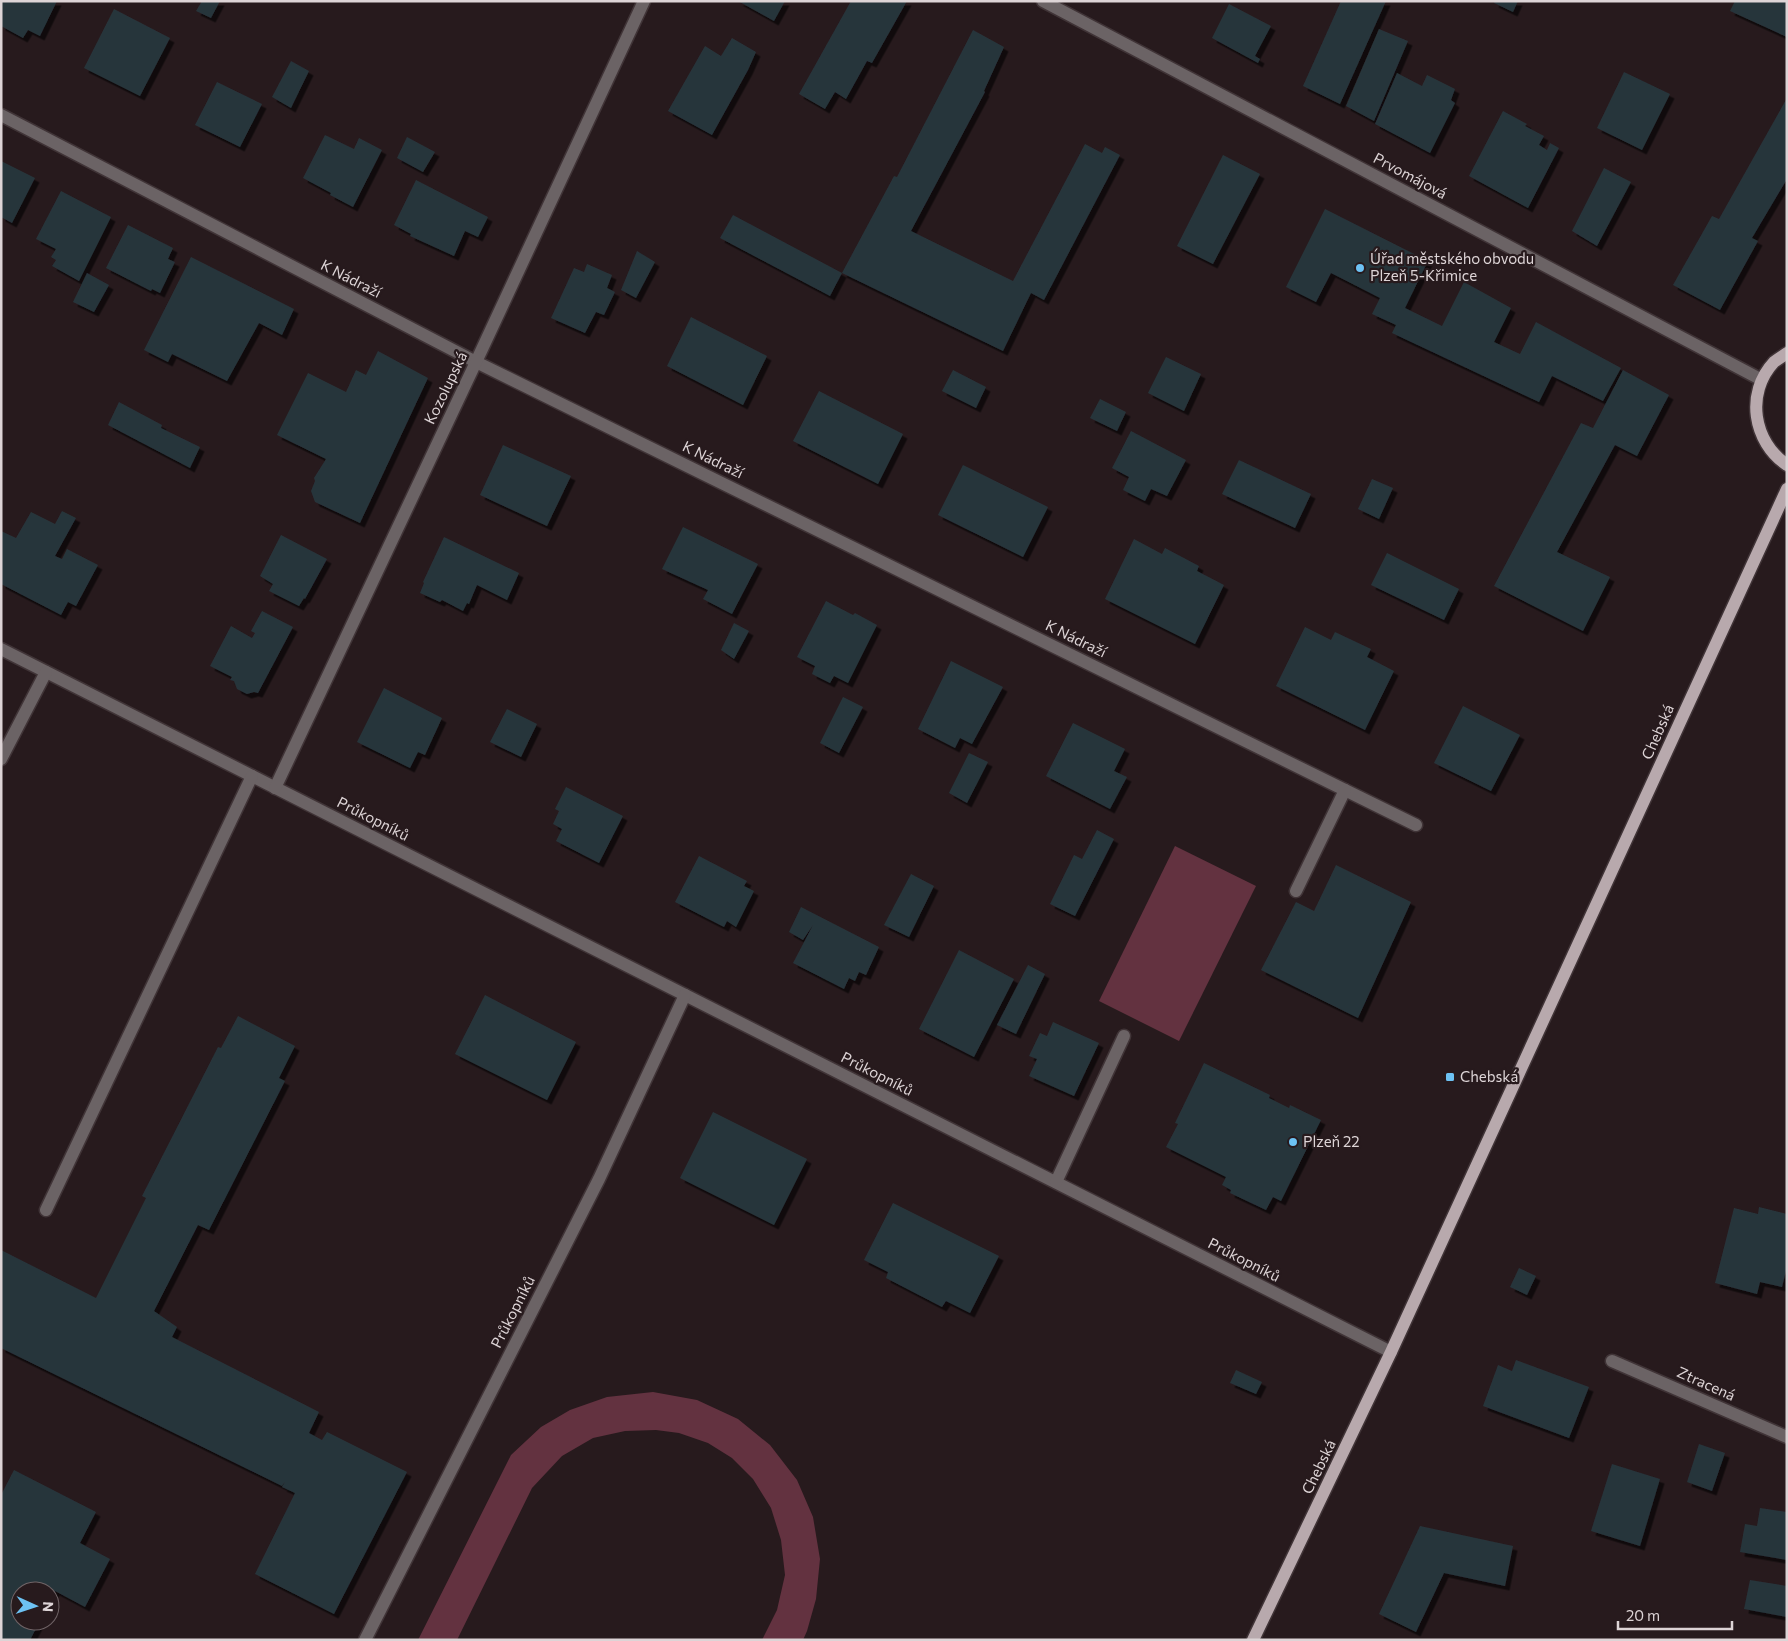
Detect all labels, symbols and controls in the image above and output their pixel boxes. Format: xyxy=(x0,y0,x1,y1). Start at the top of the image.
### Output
street label: Prvomájová xyxy=(1371,148,1450,202)
place label: Úřad městského obvodu Plzeň 5-Křimice xyxy=(1370,248,1534,284)
street label: K Nádraží xyxy=(318,255,386,302)
marker: Úřad městského obvodu Plzeň 5-Křimice xyxy=(1354,262,1366,274)
street label: Kozolupská xyxy=(420,348,470,427)
street label: K Nádraží xyxy=(680,437,748,482)
street label: K Nádraží xyxy=(1043,616,1111,661)
street label: Chebská xyxy=(1637,701,1677,762)
street label: Průkopníků xyxy=(334,792,412,844)
street label: Průkopníků xyxy=(838,1047,916,1099)
place label: Chebská xyxy=(1460,1067,1518,1085)
marker: Chebská xyxy=(1444,1071,1456,1083)
place label: Plzeň 22 xyxy=(1303,1132,1360,1150)
marker: Plzeň 22 xyxy=(1287,1136,1299,1148)
street label: Průkopníků xyxy=(1205,1233,1283,1285)
street label: Průkopníků xyxy=(486,1273,538,1351)
street label: Ztracená xyxy=(1675,1362,1738,1404)
street label: Chebská xyxy=(1297,1436,1339,1497)
north arrow xyxy=(10,1581,60,1631)
scale bar xyxy=(1618,1598,1732,1630)
text: N xyxy=(40,1601,57,1612)
text: 20 m xyxy=(1626,1606,1660,1624)

